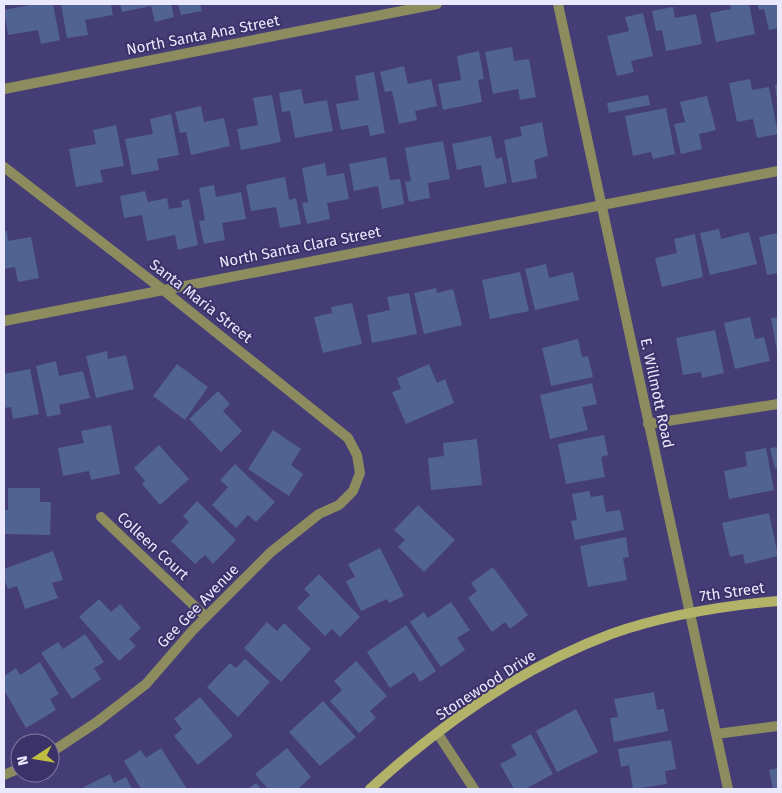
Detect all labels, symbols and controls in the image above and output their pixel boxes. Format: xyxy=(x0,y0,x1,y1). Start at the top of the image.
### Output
street label: North Santa Ana Street xyxy=(125,11,282,59)
street label: North Santa Clara Street xyxy=(218,222,383,272)
street label: Santa Maria Street xyxy=(146,255,256,347)
street label: E. Willmott Road xyxy=(637,336,677,450)
street label: Colleen Court xyxy=(113,508,193,584)
street label: Gee Gee Avenue xyxy=(154,560,242,652)
street label: 7th Street xyxy=(698,578,766,605)
street label: Stonewood Drive xyxy=(433,646,539,724)
north arrow xyxy=(10,733,60,783)
text: N xyxy=(13,754,32,767)

